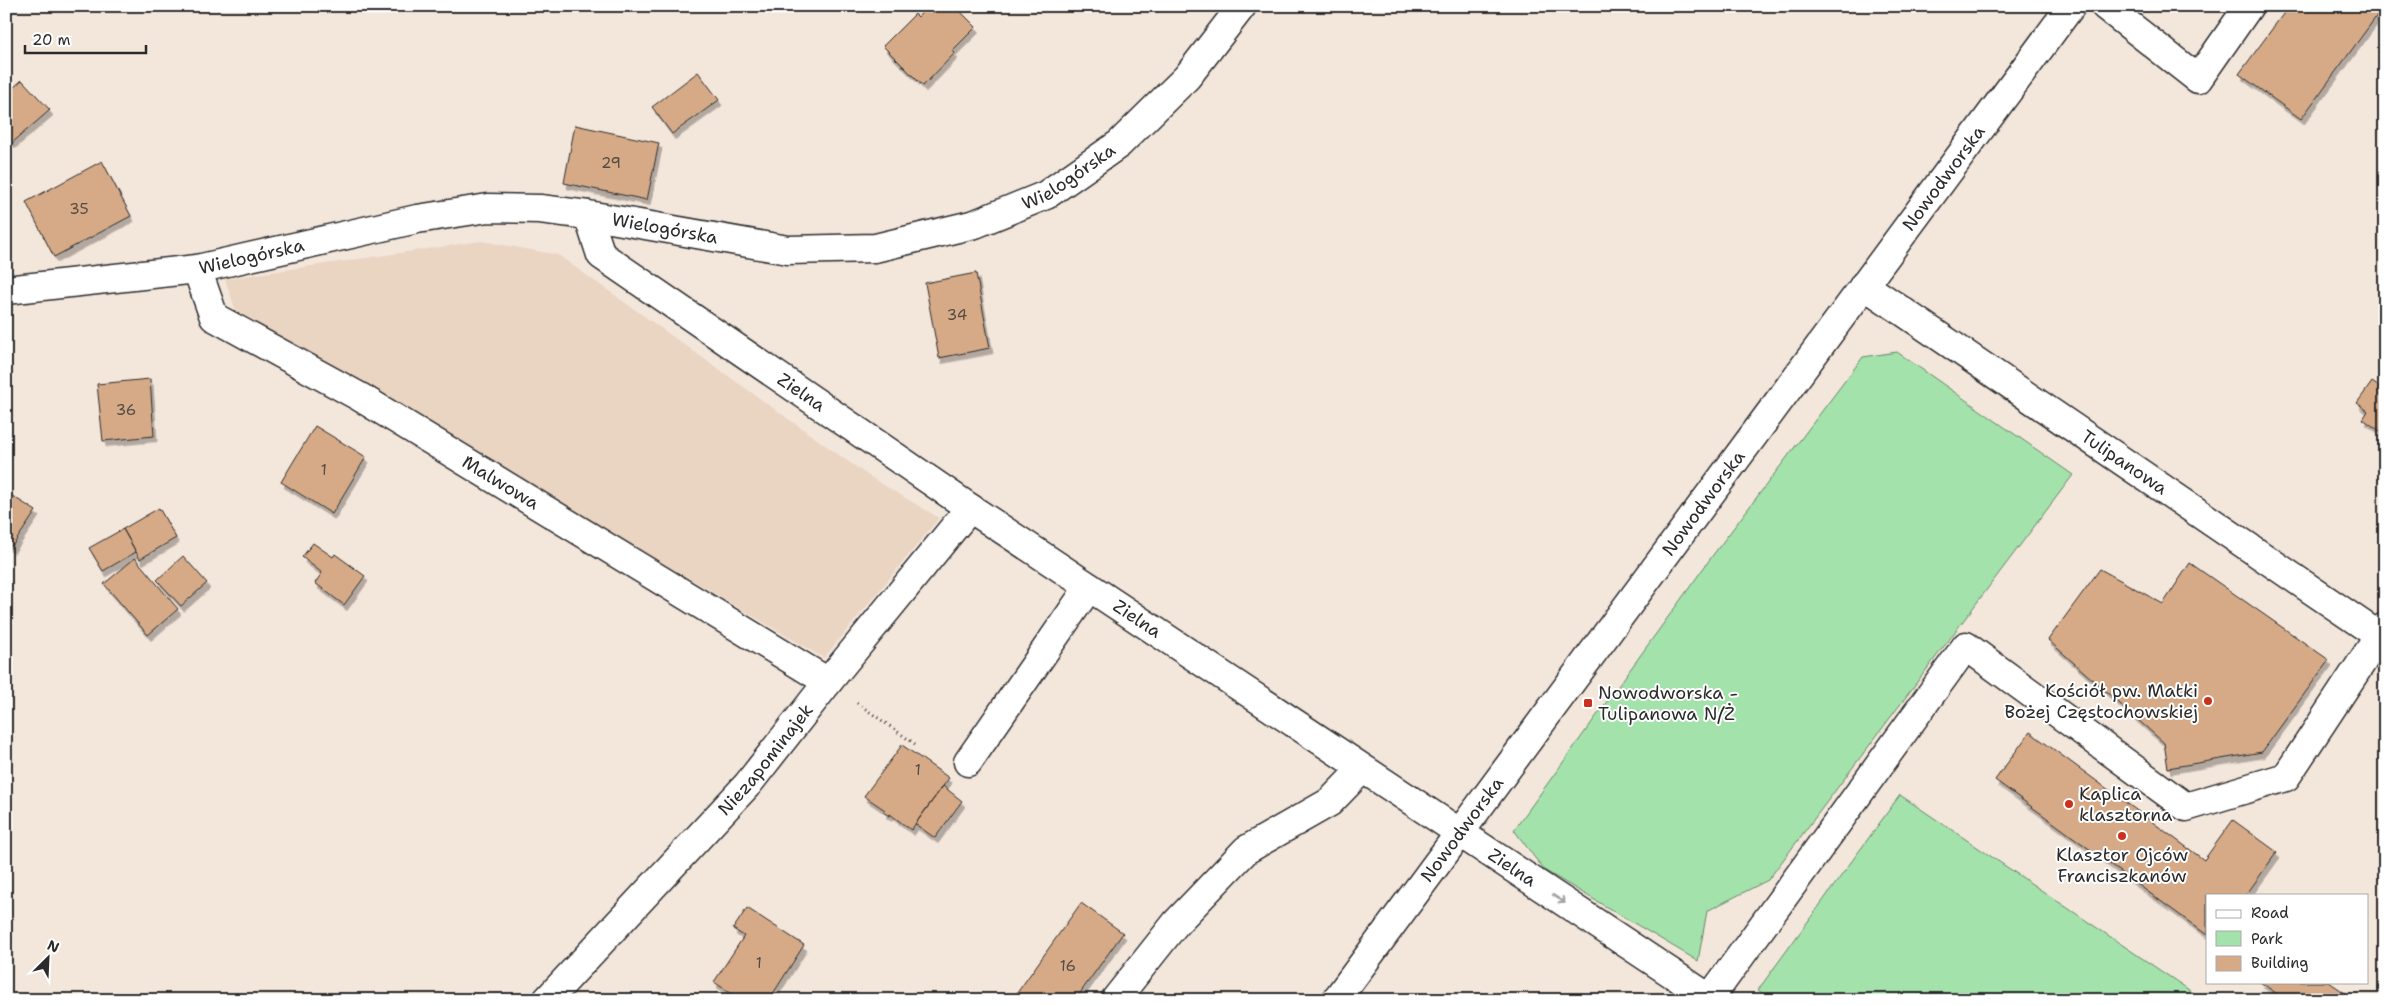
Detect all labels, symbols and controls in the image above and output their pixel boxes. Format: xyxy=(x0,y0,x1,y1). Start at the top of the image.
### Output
scale bar xyxy=(25,22,146,54)
text: 20 m xyxy=(32,30,71,50)
street label: Nowodworska xyxy=(1897,121,1991,236)
street label: Wielogórska xyxy=(1018,138,1120,216)
house number: 29 xyxy=(601,153,621,173)
house number: 35 xyxy=(69,199,89,219)
street label: Wielogórska xyxy=(610,207,720,250)
street label: Wielogórska xyxy=(197,233,306,280)
house number: 34 xyxy=(947,305,967,325)
street label: Zielna xyxy=(773,367,830,417)
house number: 36 xyxy=(116,400,136,420)
street label: Tulipanowa xyxy=(2076,424,2172,500)
street label: Nowodworska xyxy=(1656,445,1750,561)
street label: Malwowa xyxy=(458,450,544,515)
house number: 1 xyxy=(321,460,327,480)
street label: Zielna xyxy=(1108,594,1166,644)
place label: Kościół pw. Matki Bożej Częstochowskiej xyxy=(2004,679,2198,724)
place label: Nowodworska - Tulipanowa N/Ż xyxy=(1598,681,1738,726)
marker: Kościół pw. Matki Bożej Częstochowskiej xyxy=(2202,695,2214,707)
marker: Nowodworska - Tulipanowa N/Ż xyxy=(1582,697,1594,709)
street label: Niezapominajek xyxy=(713,699,819,821)
house number: 1 xyxy=(915,760,921,780)
street label: Nowodworska xyxy=(1415,772,1509,887)
place label: Kaplica klasztorna xyxy=(2079,782,2172,827)
marker: Kaplica klasztorna xyxy=(2063,798,2075,810)
marker: Klasztor Ojców Franciszkanów xyxy=(2116,830,2128,842)
street label: Zielna xyxy=(1483,843,1541,892)
place label: Klasztor Ojców Franciszkanów xyxy=(2056,843,2188,888)
one-way arrow xyxy=(1552,893,1566,904)
legend xyxy=(2206,894,2368,984)
text: Road xyxy=(2251,903,2289,923)
text: Park xyxy=(2251,929,2283,949)
north arrow xyxy=(22,934,72,984)
text: N xyxy=(45,936,62,957)
house number: 1 xyxy=(756,953,762,973)
text: Building xyxy=(2251,953,2308,973)
house number: 16 xyxy=(1060,956,1076,976)

